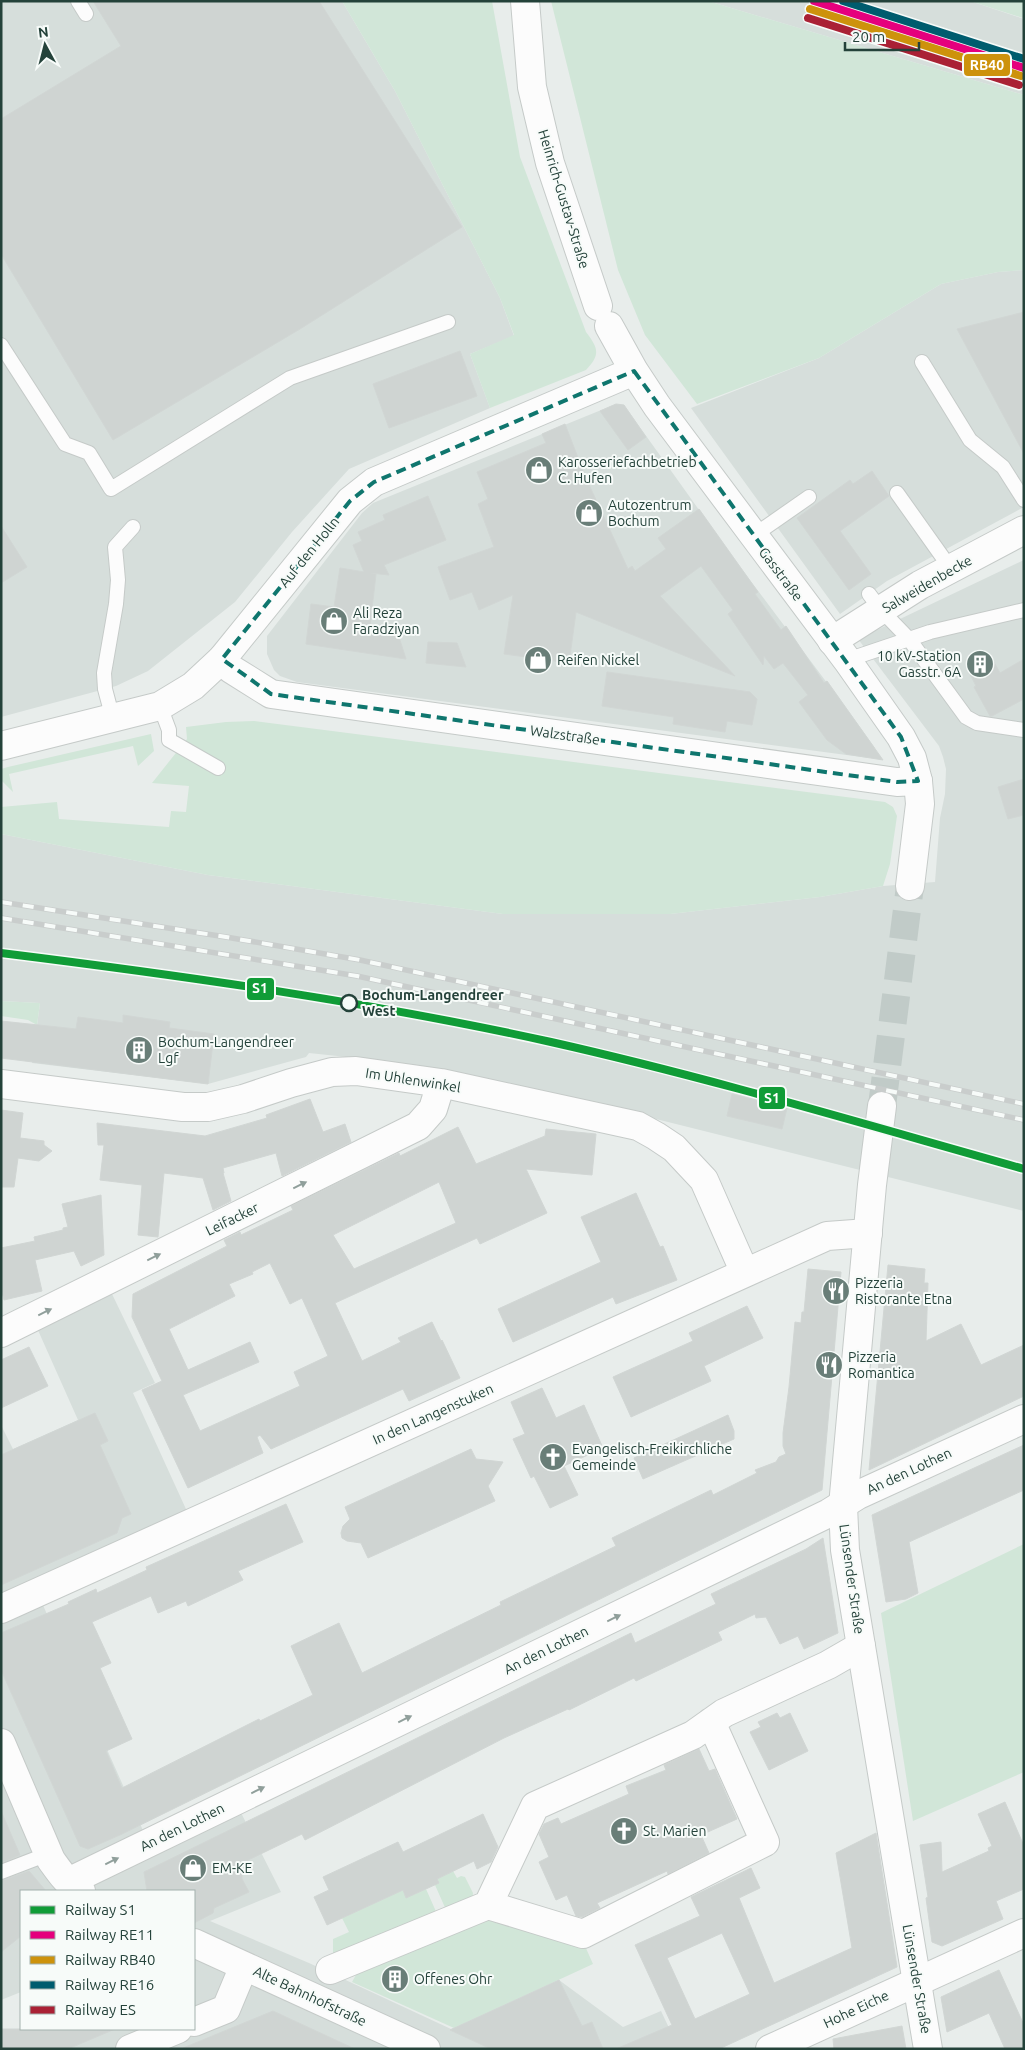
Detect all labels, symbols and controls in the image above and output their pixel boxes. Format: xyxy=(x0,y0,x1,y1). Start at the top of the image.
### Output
north arrow xyxy=(20,20,70,70)
scale bar xyxy=(845,20,919,52)
text: N xyxy=(37,24,50,41)
text: 20 m xyxy=(852,28,885,45)
line badge: RB40 xyxy=(963,53,1011,77)
text: RB40 xyxy=(970,57,1004,73)
street label: Heinrich-Gustav-Straße xyxy=(535,128,593,270)
place label: Karosseriefachbetrieb C. Hufen xyxy=(558,454,697,486)
shop icon: Karosseriefachbetrieb C. Hufen xyxy=(524,455,554,485)
place label: Autozentrum Bochum xyxy=(608,497,692,529)
shop icon: Autozentrum Bochum xyxy=(574,498,604,528)
street label: Auf den Holln xyxy=(276,514,342,590)
street label: Gasstraße xyxy=(756,544,806,604)
street label: Salweidenbecke xyxy=(879,552,975,616)
place label: Ali Reza Faradziyan xyxy=(353,605,419,637)
shop icon: Ali Reza Faradziyan xyxy=(319,606,349,636)
shop icon: Reifen Nickel xyxy=(523,645,553,675)
place label: 10 kV-Station Gasstr. 6A xyxy=(877,648,961,680)
building icon: 10 kV-Station Gasstr. 6A xyxy=(965,649,995,679)
place label: Reifen Nickel xyxy=(557,652,640,668)
street label: Walzstraße xyxy=(529,722,601,748)
line badge: S1 xyxy=(246,977,275,1001)
text: S1 xyxy=(252,980,268,996)
place label: Bochum-Langendreer West xyxy=(362,987,504,1019)
marker: Bochum-Langendreer West xyxy=(340,994,358,1012)
place label: Bochum-Langendreer Lgf xyxy=(158,1034,295,1066)
building icon: Bochum-Langendreer Lgf xyxy=(124,1035,154,1065)
street label: Im Uhlenwinkel xyxy=(364,1065,462,1095)
line badge: S1 xyxy=(758,1086,786,1110)
text: S1 xyxy=(764,1090,780,1106)
one-way arrow xyxy=(293,1181,307,1189)
street label: Leifacker xyxy=(203,1199,262,1239)
one-way arrow xyxy=(147,1253,162,1261)
place label: Pizzeria Ristorante Etna xyxy=(855,1275,952,1307)
restaurant icon: Pizzeria Ristorante Etna xyxy=(821,1276,851,1306)
one-way arrow xyxy=(38,1308,52,1316)
place label: Pizzeria Romantica xyxy=(848,1349,915,1381)
restaurant icon: Pizzeria Romantica xyxy=(814,1350,844,1380)
street label: In den Langenstuken xyxy=(370,1380,496,1448)
place label: Evangelisch-Freikirchliche Gemeinde xyxy=(572,1441,732,1473)
church icon: Evangelisch-Freikirchliche Gemeinde xyxy=(538,1442,568,1472)
street label: An den Lothen xyxy=(864,1444,954,1498)
street label: Lünsender Straße xyxy=(836,1523,868,1635)
one-way arrow xyxy=(607,1613,621,1621)
street label: An den Lothen xyxy=(501,1623,591,1677)
one-way arrow xyxy=(398,1714,412,1722)
one-way arrow xyxy=(251,1785,266,1794)
street label: An den Lothen xyxy=(137,1800,227,1854)
church icon: St. Marien xyxy=(609,1816,639,1846)
place label: St. Marien xyxy=(643,1823,706,1839)
shop icon: EM-KE xyxy=(178,1853,208,1883)
one-way arrow xyxy=(105,1856,119,1864)
place label: EM-KE xyxy=(212,1860,253,1876)
legend xyxy=(20,1890,195,2030)
text: Railway S1 xyxy=(65,1901,136,1918)
street label: Lünsender Straße xyxy=(899,1923,935,2035)
text: Railway RE11 xyxy=(65,1926,154,1943)
text: Railway RB40 xyxy=(65,1951,155,1968)
street label: Alte Bahnhofstraße xyxy=(251,1963,369,2029)
building icon: Offenes Ohr xyxy=(380,1964,410,1994)
place label: Offenes Ohr xyxy=(414,1971,493,1987)
text: Railway RE16 xyxy=(65,1976,154,1993)
street label: Hohe Eiche xyxy=(821,1987,891,2031)
text: Railway ES xyxy=(65,2001,136,2018)

